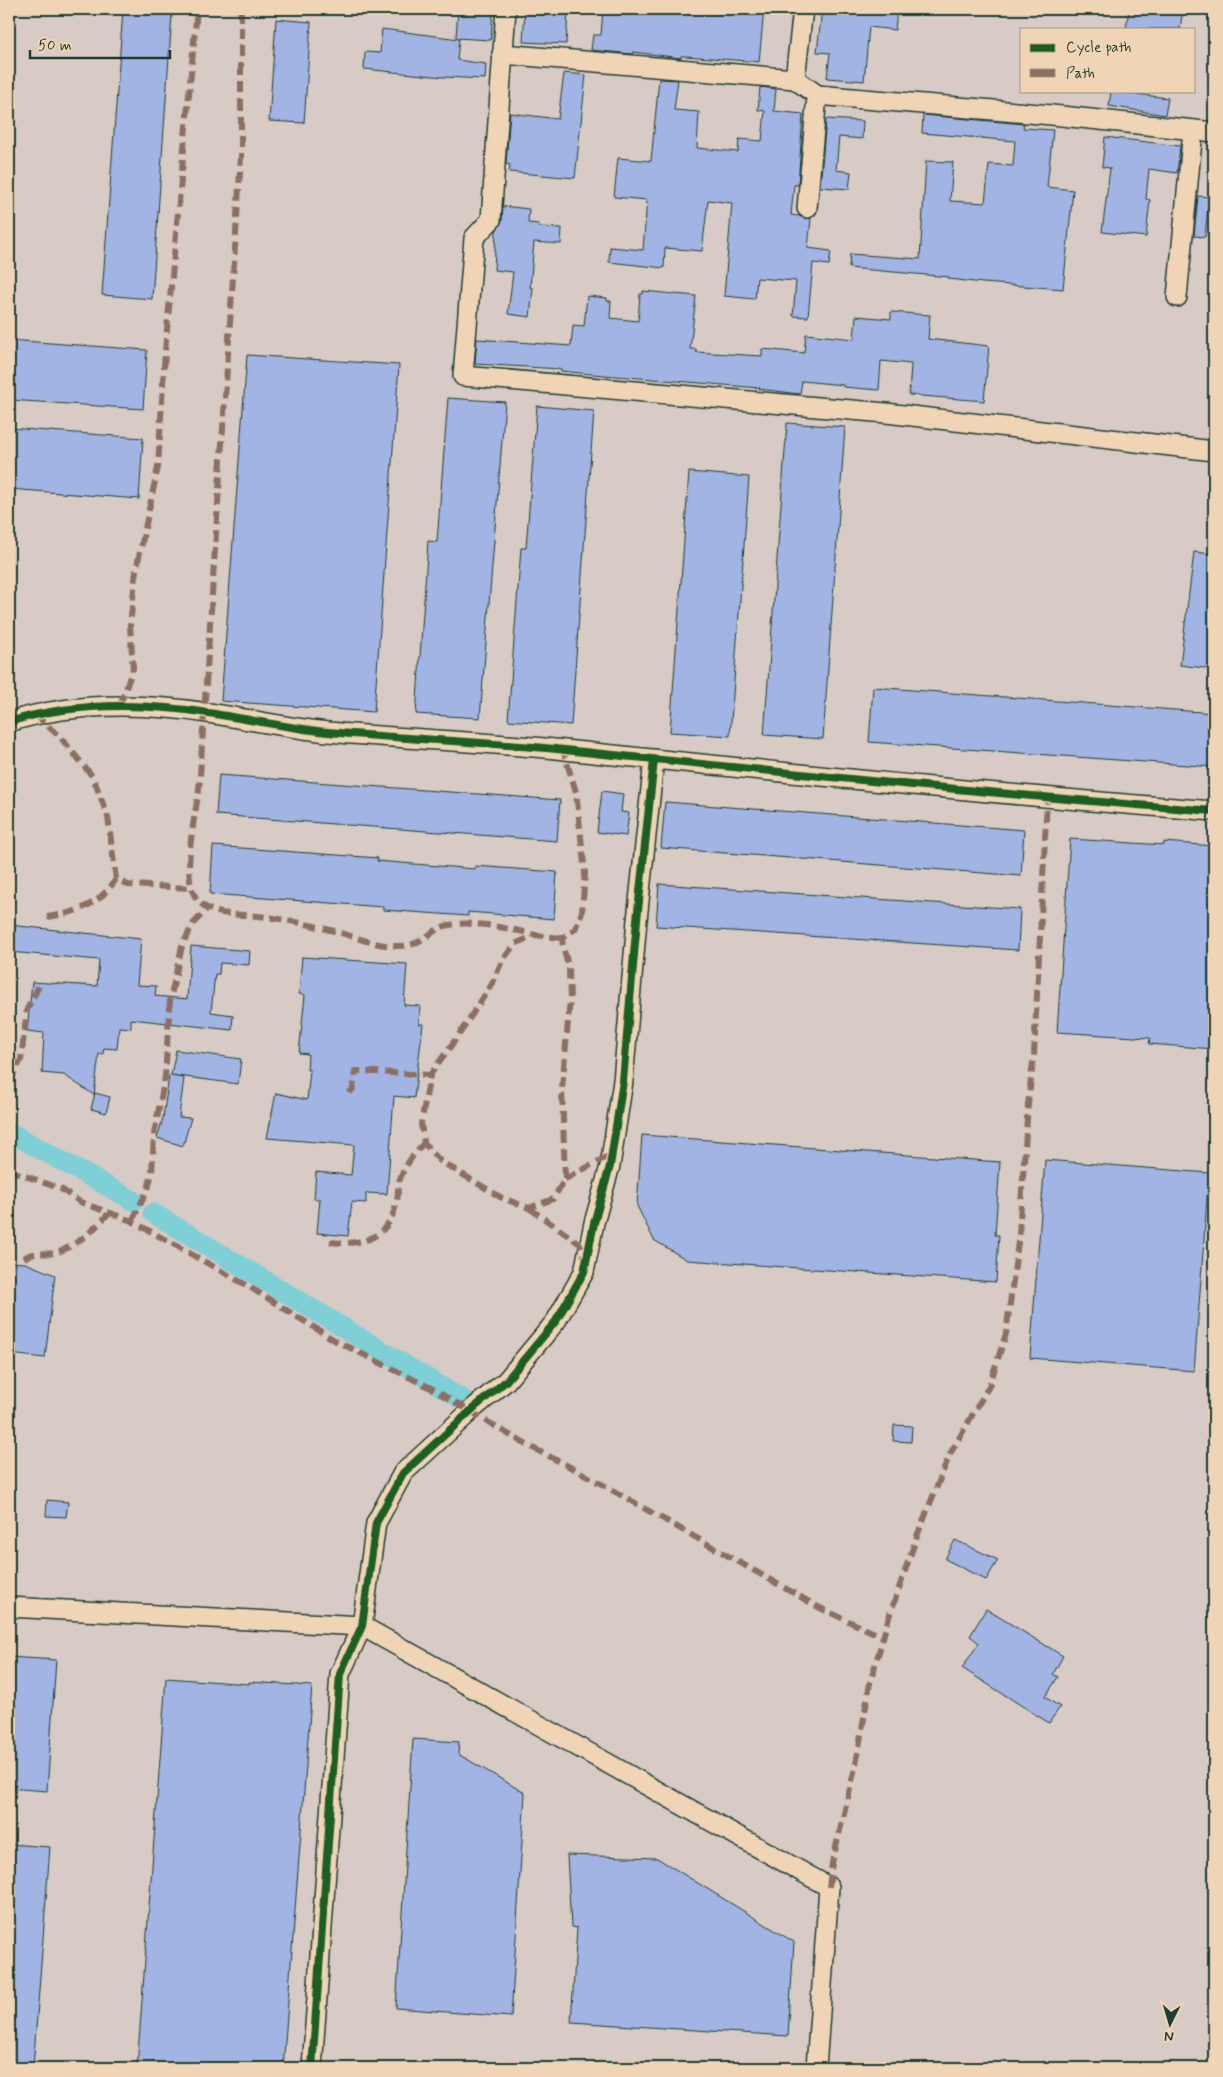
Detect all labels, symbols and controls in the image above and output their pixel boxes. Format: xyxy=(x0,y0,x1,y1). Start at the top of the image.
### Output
scale bar xyxy=(30,28,170,60)
legend xyxy=(1020,28,1196,92)
text: 50 m xyxy=(38,36,72,56)
text: Cycle path xyxy=(1066,38,1131,58)
text: Path xyxy=(1066,64,1095,84)
north arrow xyxy=(1146,2000,1196,2050)
text: N xyxy=(1164,2027,1174,2045)

